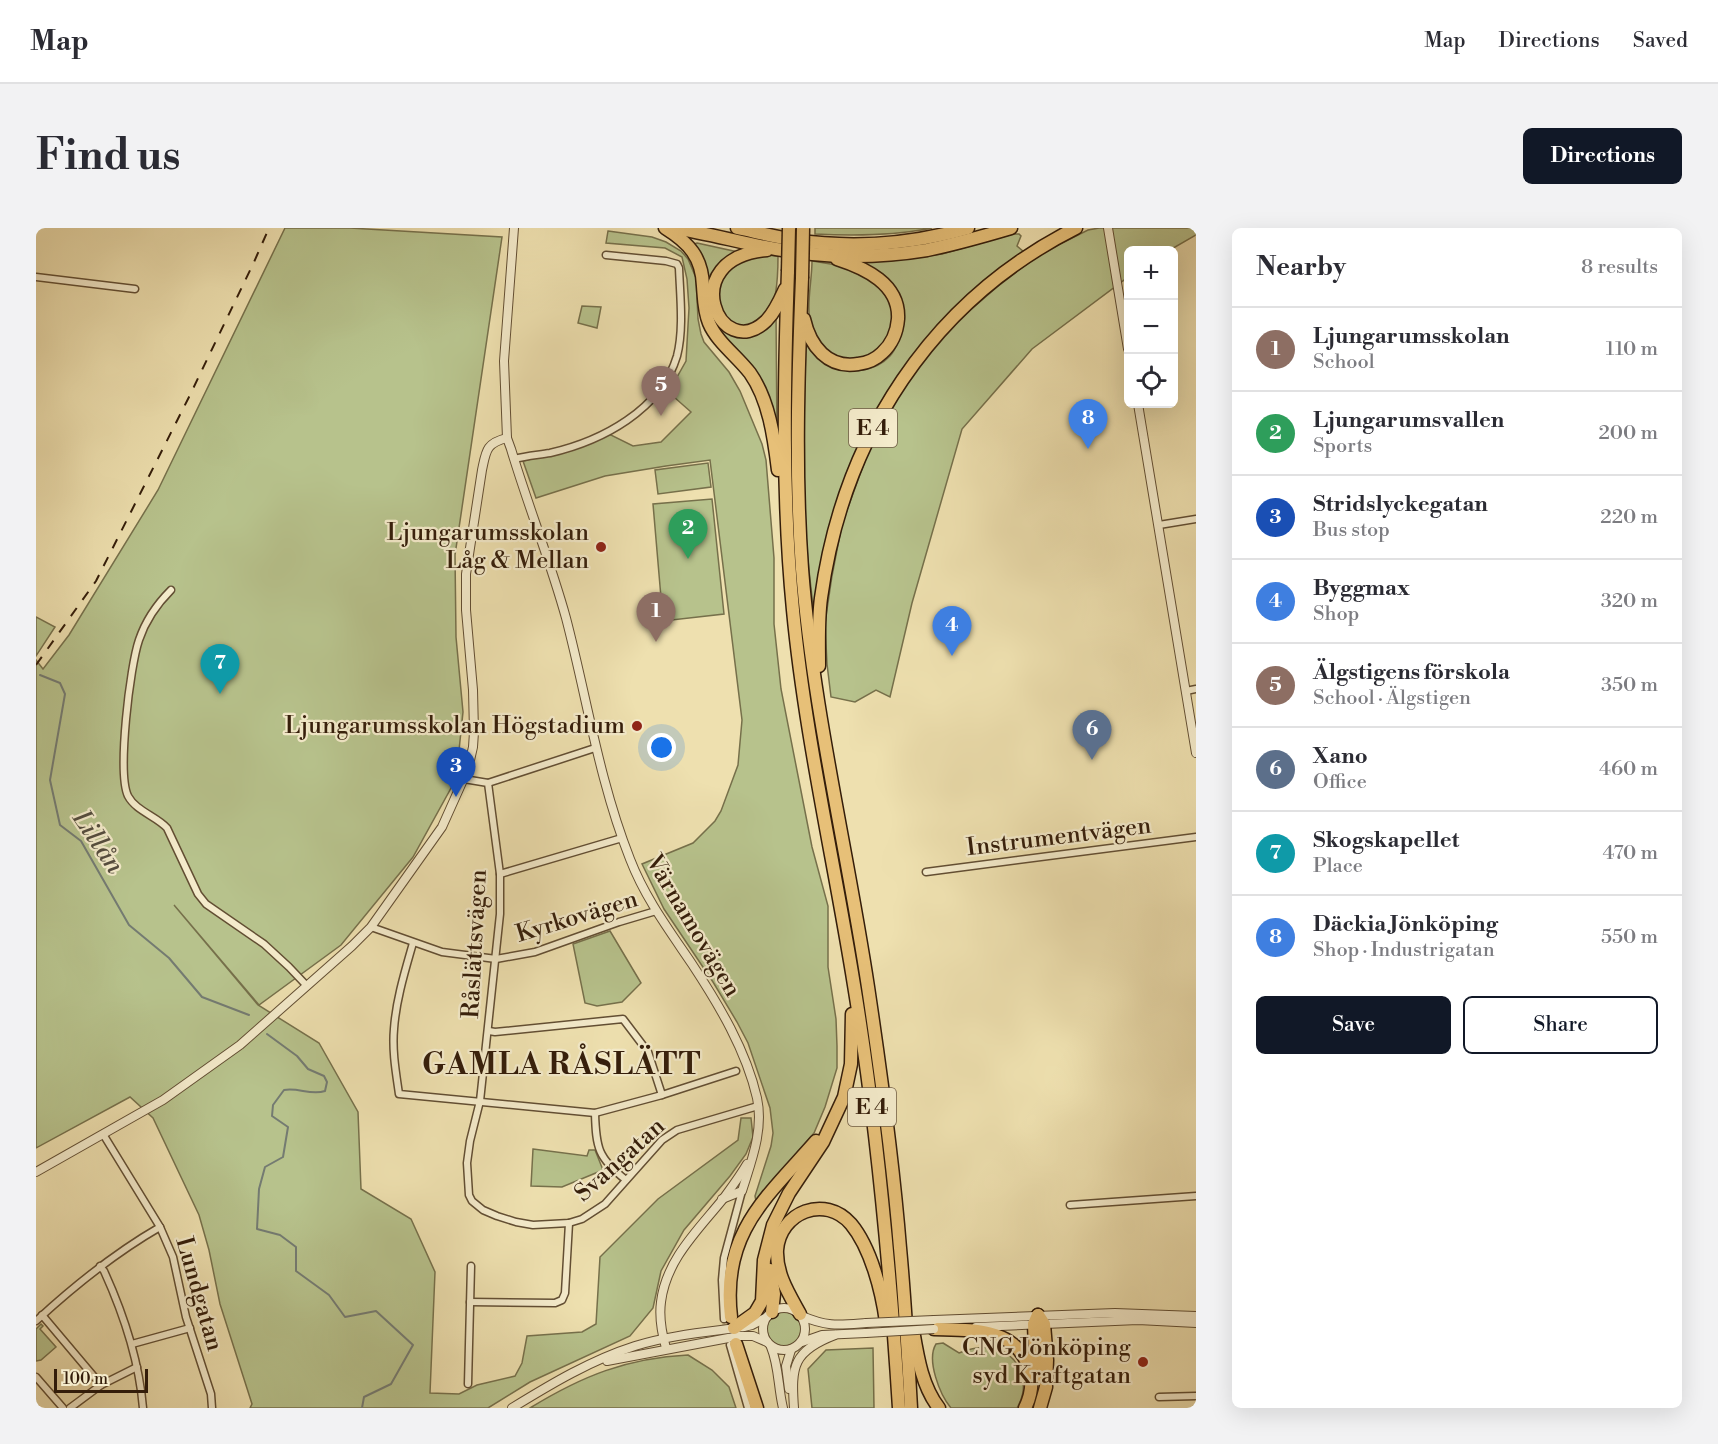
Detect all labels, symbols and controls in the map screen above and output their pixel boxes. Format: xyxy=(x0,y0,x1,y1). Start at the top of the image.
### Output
text: Map xyxy=(30,24,89,59)
text: Map xyxy=(1424,28,1466,54)
text: Directions xyxy=(1499,28,1600,54)
text: Saved xyxy=(1633,28,1688,54)
button: Directions xyxy=(1523,128,1682,184)
text: Find us xyxy=(36,130,180,183)
map controls xyxy=(1124,246,1178,408)
button: + xyxy=(1124,246,1178,300)
text: Nearby xyxy=(1256,251,1346,283)
text: 8 results xyxy=(1581,255,1658,280)
button: − xyxy=(1124,300,1178,354)
text: Ljungarumsskolan xyxy=(1313,323,1510,350)
text: 1 xyxy=(1271,337,1280,362)
text: 110 m xyxy=(1606,337,1658,362)
text: School xyxy=(1313,350,1375,375)
button: locate xyxy=(1124,354,1178,408)
pin: 5 xyxy=(642,366,680,416)
pin: 8 xyxy=(1068,400,1108,449)
text: Ljungarumsvallen xyxy=(1313,407,1504,434)
road number: E 4 xyxy=(849,409,897,447)
text: 2 xyxy=(1269,421,1282,446)
text: 200 m xyxy=(1598,421,1658,446)
text: Sports xyxy=(1313,434,1372,459)
text: Stridslyckegatan xyxy=(1313,491,1488,518)
text: 3 xyxy=(1269,505,1282,530)
text: 220 m xyxy=(1600,505,1658,530)
pin: 2 xyxy=(668,510,708,559)
place label: Ljungarumsskolan Låg & Mellan xyxy=(387,518,589,576)
text: Bus stop xyxy=(1313,518,1390,543)
marker: Ljungarumsskolan Låg & Mellan xyxy=(594,540,608,554)
text: Byggmax xyxy=(1313,575,1410,602)
text: 4 xyxy=(1269,589,1282,614)
text: 320 m xyxy=(1601,589,1658,614)
pin: 1 xyxy=(636,592,676,642)
text: Shop xyxy=(1313,602,1359,627)
pin: 4 xyxy=(932,606,972,656)
pin: 7 xyxy=(200,644,240,694)
text: Älgstigens förskola xyxy=(1313,659,1510,686)
text: 5 xyxy=(1269,673,1282,698)
text: 350 m xyxy=(1601,673,1658,698)
text: School · Älgstigen xyxy=(1313,686,1471,711)
pin: 6 xyxy=(1072,710,1112,760)
place label: Ljungarumsskolan Högstadium xyxy=(285,711,625,741)
marker: Ljungarumsskolan Högstadium xyxy=(630,719,644,733)
your location xyxy=(647,733,676,762)
text: Xano xyxy=(1313,743,1368,770)
pin: 3 xyxy=(436,748,476,797)
text: 6 xyxy=(1269,757,1282,782)
text: 460 m xyxy=(1599,757,1658,782)
text: Office xyxy=(1313,770,1367,795)
water label: Lillån xyxy=(65,803,131,880)
street label: Instrumentvägen xyxy=(965,811,1153,863)
text: Skogskapellet xyxy=(1313,827,1459,854)
text: 7 xyxy=(1270,841,1281,866)
text: 470 m xyxy=(1602,841,1658,866)
street label: Värnamovägen xyxy=(638,848,747,1003)
text: Place xyxy=(1313,854,1363,879)
street label: Råslättsvägen xyxy=(456,869,494,1019)
street label: Kyrkovägen xyxy=(512,884,642,950)
text: Däckia Jönköping xyxy=(1313,911,1498,938)
text: 8 xyxy=(1269,925,1282,950)
text: 550 m xyxy=(1601,925,1658,950)
text: Shop · Industrigatan xyxy=(1313,938,1495,963)
button: Save xyxy=(1256,996,1451,1054)
button: Share xyxy=(1463,996,1658,1054)
district label: GAMLA RÅSLÄTT xyxy=(422,1043,702,1084)
road number: E 4 xyxy=(848,1088,896,1126)
street label: Svangatan xyxy=(568,1112,672,1208)
street label: Lundgatan xyxy=(168,1233,230,1355)
place label: CNG Jönköping syd Kraftgatan xyxy=(962,1333,1132,1391)
marker: CNG Jönköping syd Kraftgatan xyxy=(1136,1355,1150,1369)
scale bar xyxy=(54,1366,148,1394)
text: 100 m xyxy=(63,1369,108,1389)

